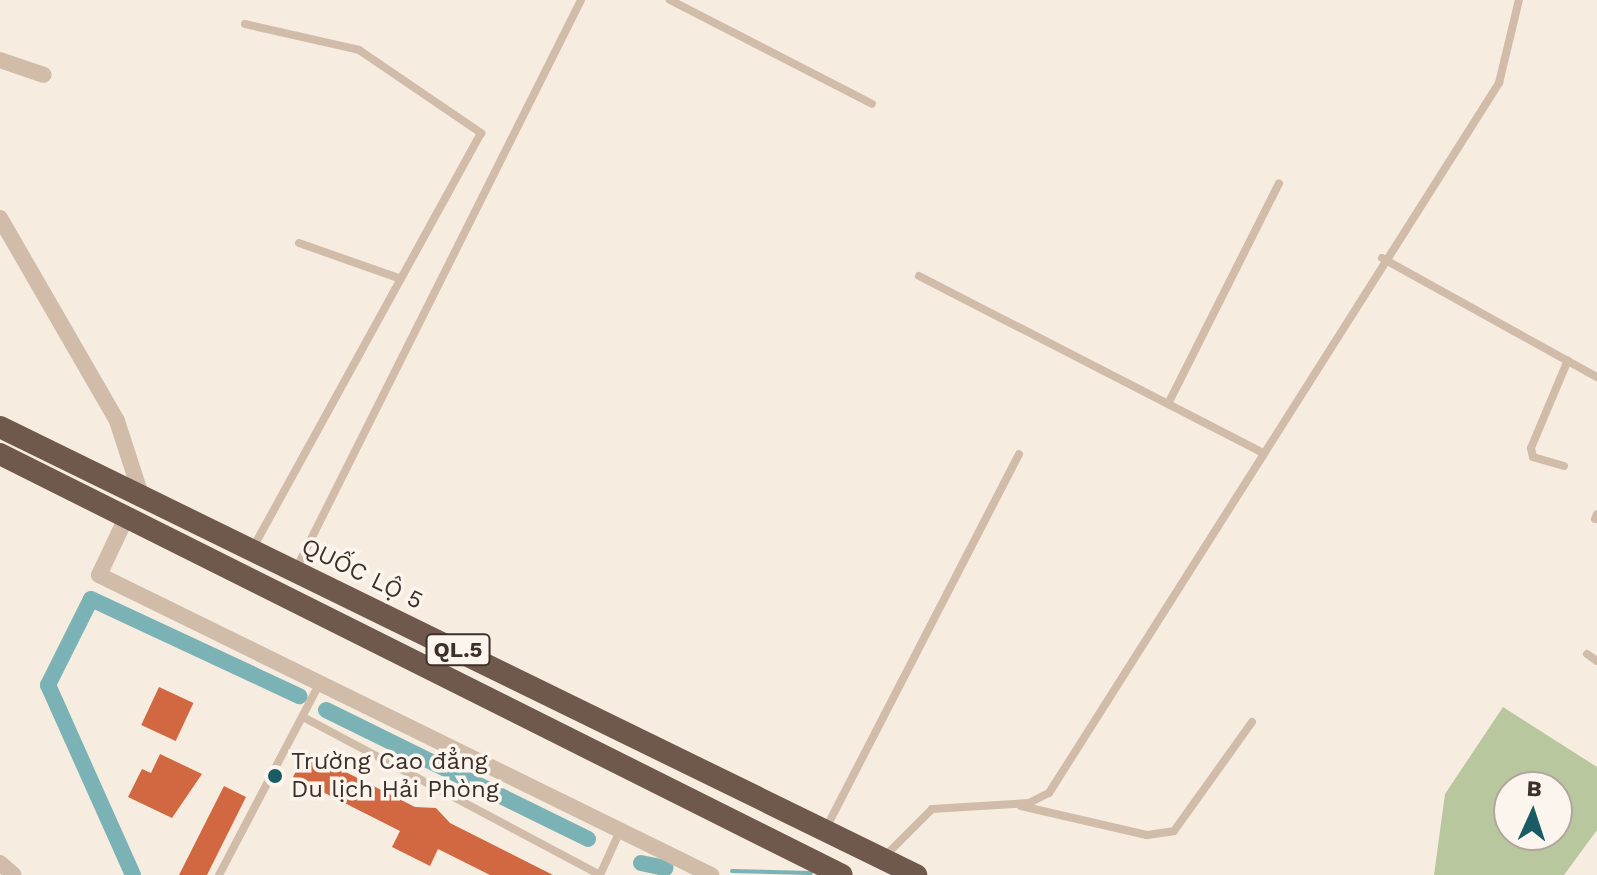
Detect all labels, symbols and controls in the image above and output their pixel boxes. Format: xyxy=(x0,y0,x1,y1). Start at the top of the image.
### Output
street label: QUỐC LỘ 5 xyxy=(297,532,427,616)
road number: QL.5 xyxy=(424,632,492,668)
place label: Trường Cao đẳng Du lịch Hải Phòng xyxy=(291,748,499,804)
marker: Trường Cao đẳng Du lịch Hải Phòng xyxy=(266,767,284,785)
north arrow xyxy=(1493,771,1573,851)
text: B xyxy=(1526,776,1542,801)

